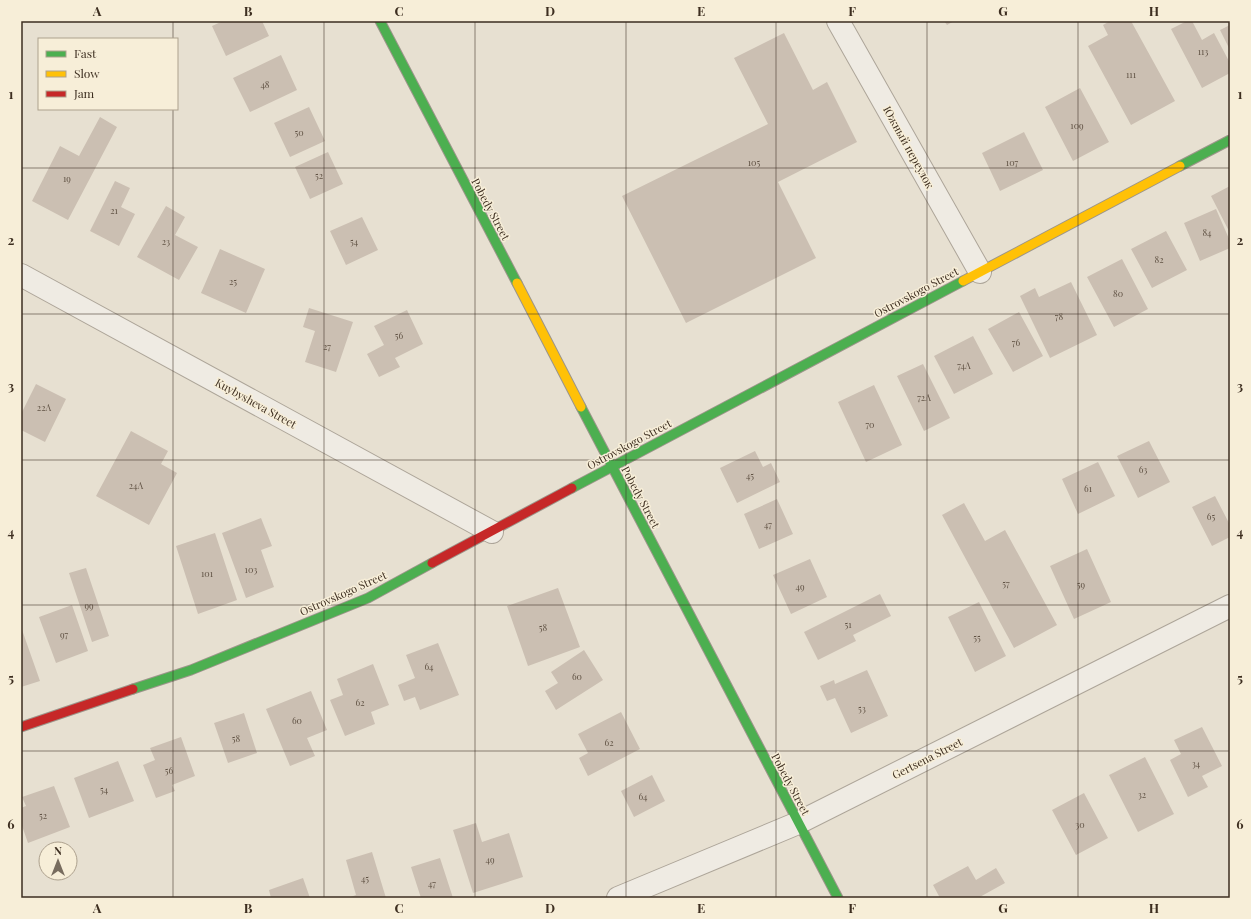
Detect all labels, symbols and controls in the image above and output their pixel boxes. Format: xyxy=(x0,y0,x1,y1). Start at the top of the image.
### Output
text: A xyxy=(92,2,102,19)
text: B xyxy=(244,2,253,19)
text: C xyxy=(394,2,404,19)
text: D xyxy=(545,2,555,19)
text: E xyxy=(697,2,705,19)
text: F xyxy=(848,2,856,19)
text: G xyxy=(998,2,1008,19)
text: H xyxy=(1149,2,1159,19)
legend xyxy=(38,38,178,110)
text: Fast xyxy=(74,45,97,61)
house number: 113 xyxy=(1198,45,1208,57)
text: Slow xyxy=(74,65,100,81)
house number: 111 xyxy=(1126,68,1137,80)
house number: 48 xyxy=(260,78,270,90)
text: 1 xyxy=(9,85,14,102)
text: Jam xyxy=(73,85,95,101)
text: 1 xyxy=(1238,85,1243,102)
street label: Южный переулок xyxy=(880,103,938,191)
house number: 109 xyxy=(1070,119,1084,131)
house number: 50 xyxy=(294,126,304,138)
house number: 105 xyxy=(748,156,760,168)
house number: 107 xyxy=(1006,156,1019,168)
house number: 52 xyxy=(315,169,323,181)
house number: 19 xyxy=(63,172,71,184)
street label: Pobedy Street xyxy=(468,175,514,243)
house number: 21 xyxy=(110,204,118,216)
house number: 84 xyxy=(1202,226,1212,238)
text: 2 xyxy=(8,231,15,248)
text: 2 xyxy=(1237,231,1244,248)
house number: 23 xyxy=(162,235,170,247)
house number: 54 xyxy=(350,235,359,247)
house number: 82 xyxy=(1155,253,1164,265)
street label: Ostrovskogo Street xyxy=(871,263,961,321)
house number: 25 xyxy=(229,275,237,287)
house number: 80 xyxy=(1113,287,1123,299)
house number: 78 xyxy=(1055,310,1063,322)
house number: 56 xyxy=(395,329,404,341)
house number: 76 xyxy=(1012,336,1020,348)
house number: 27 xyxy=(323,340,331,352)
house number: 74А xyxy=(957,359,971,371)
street label: Kuybysheva Street xyxy=(213,374,299,432)
text: 3 xyxy=(8,377,14,394)
text: 3 xyxy=(1237,377,1243,394)
house number: 72А xyxy=(917,391,931,403)
house number: 22А xyxy=(37,401,51,413)
street label: Ostrovskogo Street xyxy=(584,415,674,473)
house number: 70 xyxy=(865,418,875,430)
street label: Pobedy Street xyxy=(618,463,664,531)
house number: 63 xyxy=(1139,463,1147,475)
house number: 45 xyxy=(746,469,754,481)
house number: 24А xyxy=(129,479,144,491)
house number: 61 xyxy=(1084,482,1093,494)
house number: 65 xyxy=(1207,510,1215,522)
house number: 47 xyxy=(764,518,772,530)
text: 4 xyxy=(8,523,15,540)
text: 4 xyxy=(1237,523,1244,540)
house number: 103 xyxy=(245,563,257,575)
house number: 101 xyxy=(201,567,214,579)
street label: Ostrovskogo Street xyxy=(297,567,389,619)
house number: 57 xyxy=(1002,577,1010,589)
house number: 59 xyxy=(1077,578,1086,590)
house number: 49 xyxy=(795,580,805,592)
house number: 99 xyxy=(84,599,94,611)
house number: 51 xyxy=(844,618,852,630)
house number: 58 xyxy=(539,621,548,633)
house number: 97 xyxy=(60,628,68,640)
house number: 55 xyxy=(973,631,981,643)
house number: 64 xyxy=(424,660,434,672)
text: 5 xyxy=(8,669,14,686)
text: 5 xyxy=(1237,669,1243,686)
house number: 60 xyxy=(572,670,582,682)
house number: 62 xyxy=(356,696,364,708)
house number: 53 xyxy=(858,702,866,714)
house number: 60 xyxy=(292,714,302,726)
house number: 58 xyxy=(232,732,241,744)
street label: Gertsena Street xyxy=(889,734,965,782)
house number: 62 xyxy=(605,736,613,748)
street label: Pobedy Street xyxy=(768,750,814,818)
house number: 34 xyxy=(1192,757,1201,769)
house number: 56 xyxy=(165,764,174,776)
house number: 54 xyxy=(100,783,109,795)
house number: 32 xyxy=(1138,788,1146,800)
house number: 64 xyxy=(638,790,648,802)
house number: 52 xyxy=(39,809,47,821)
text: 6 xyxy=(7,815,15,832)
text: 6 xyxy=(1236,815,1244,832)
house number: 30 xyxy=(1075,818,1085,830)
north arrow xyxy=(38,841,78,881)
text: N xyxy=(54,843,62,858)
house number: 49 xyxy=(485,853,495,865)
house number: 45 xyxy=(361,872,369,884)
house number: 47 xyxy=(428,877,436,889)
text: A xyxy=(92,899,102,916)
text: B xyxy=(244,899,253,916)
text: C xyxy=(394,899,404,916)
text: D xyxy=(545,899,555,916)
text: E xyxy=(697,899,705,916)
text: F xyxy=(848,899,856,916)
text: G xyxy=(998,899,1008,916)
text: H xyxy=(1149,899,1159,916)

